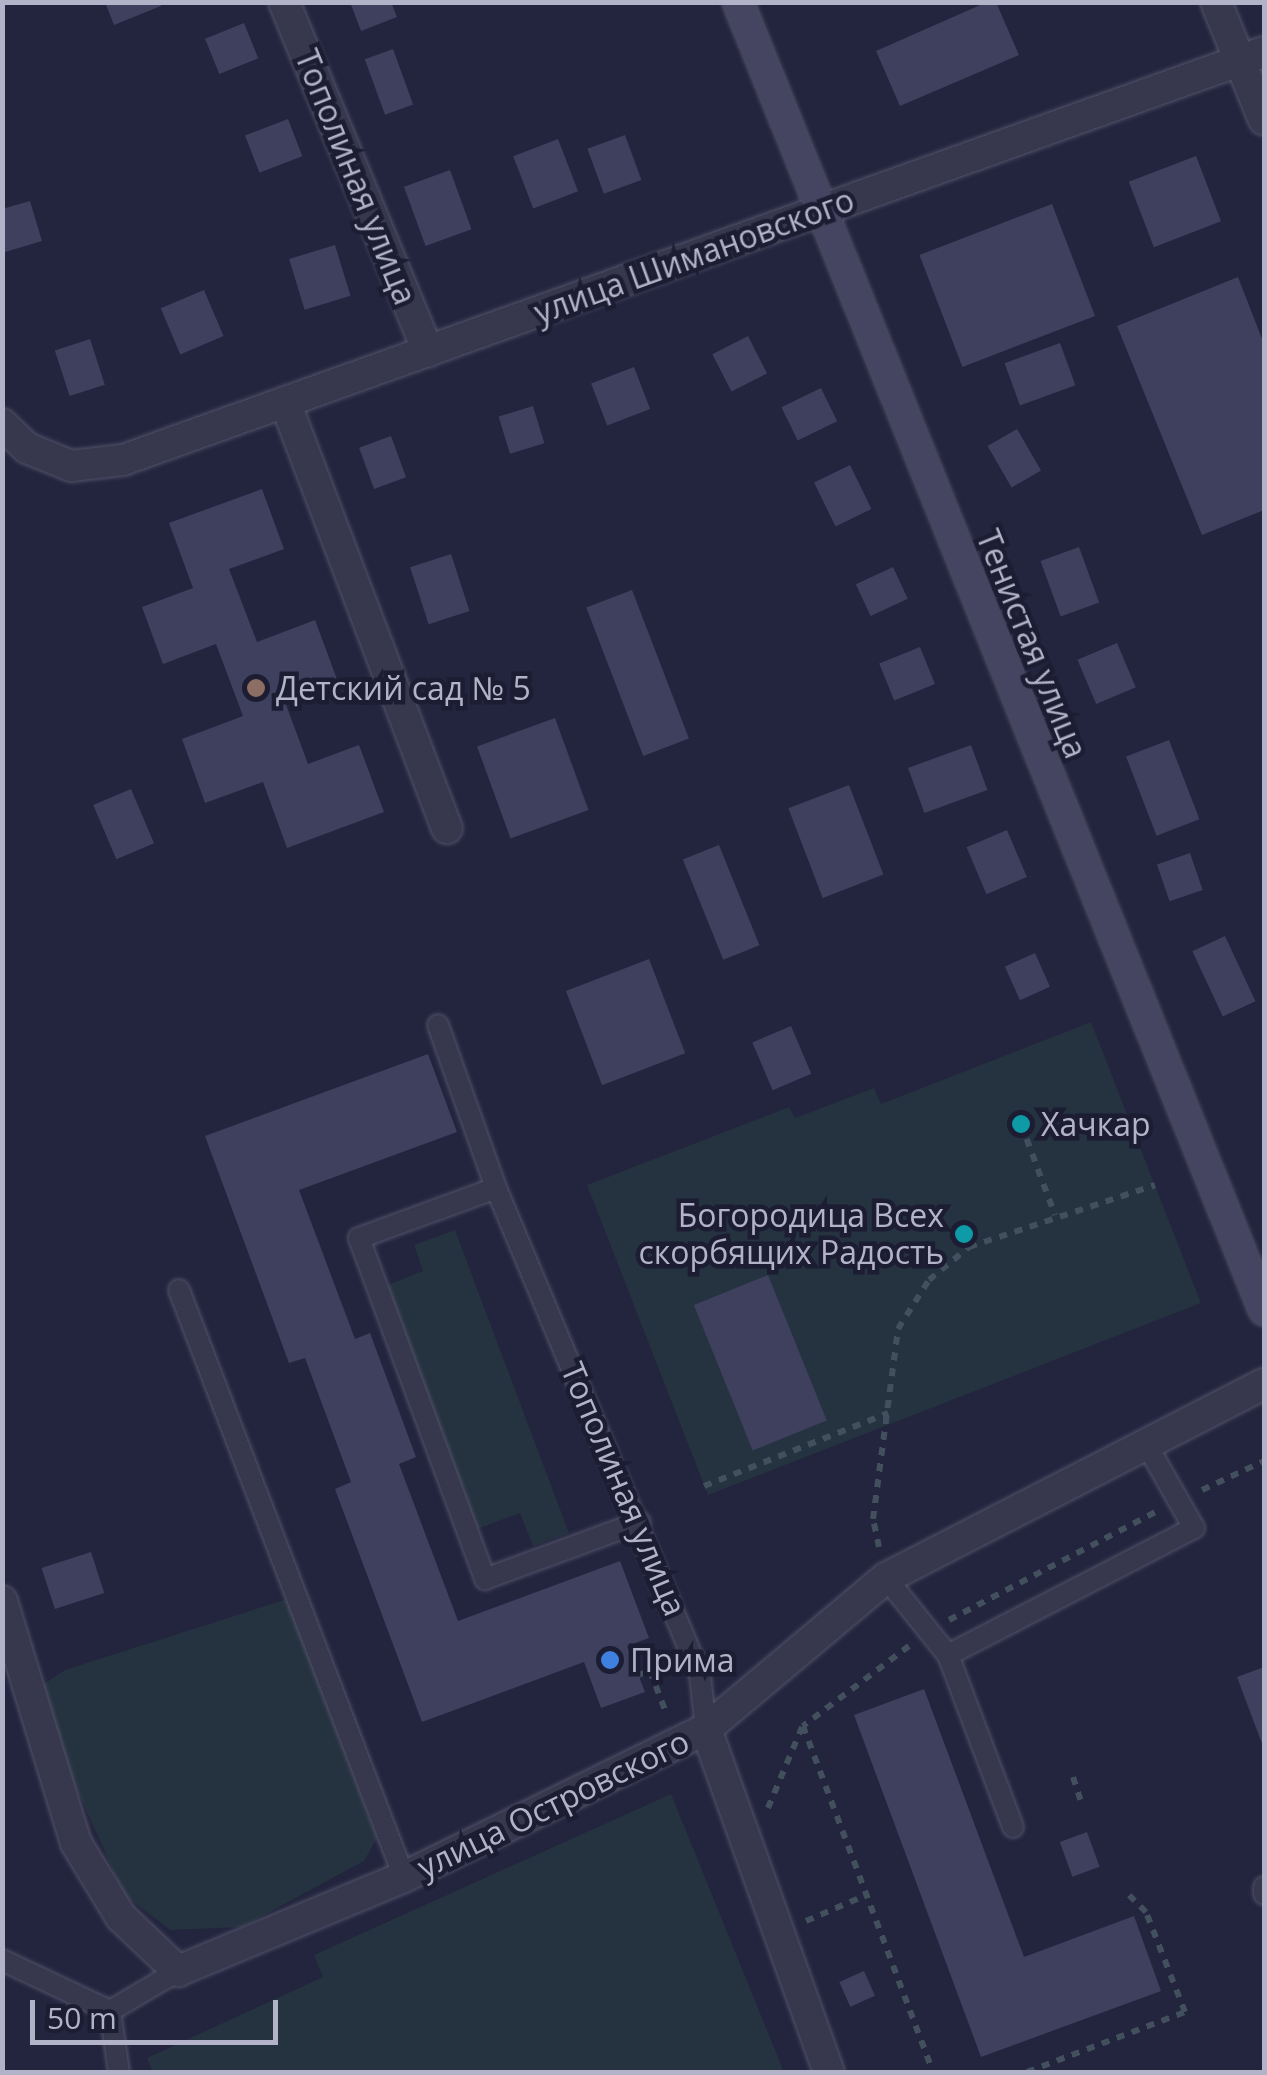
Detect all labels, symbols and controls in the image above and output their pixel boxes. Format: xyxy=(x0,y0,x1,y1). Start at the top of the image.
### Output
street label: Тополиная улица xyxy=(287,44,425,310)
street label: улица Шимановского xyxy=(529,180,859,332)
street label: Тенистая улица xyxy=(969,524,1095,764)
place label: Детский сад № 5 xyxy=(276,669,531,707)
marker: Детский сад № 5 xyxy=(245,677,267,699)
place label: Хачкар xyxy=(1041,1105,1151,1143)
marker: Хачкар xyxy=(1010,1113,1032,1135)
place label: Богородица Всех скорбящих Радость xyxy=(639,1197,944,1272)
marker: Богородица Всех скорбящих Радость xyxy=(953,1223,975,1245)
street label: Тополиная улица xyxy=(553,1357,695,1621)
place label: Прима xyxy=(630,1641,734,1679)
marker: Прима xyxy=(599,1649,621,1671)
street label: улица Островского xyxy=(411,1722,695,1886)
scale bar xyxy=(35,1980,282,2042)
text: 50 m xyxy=(47,1997,117,2038)

